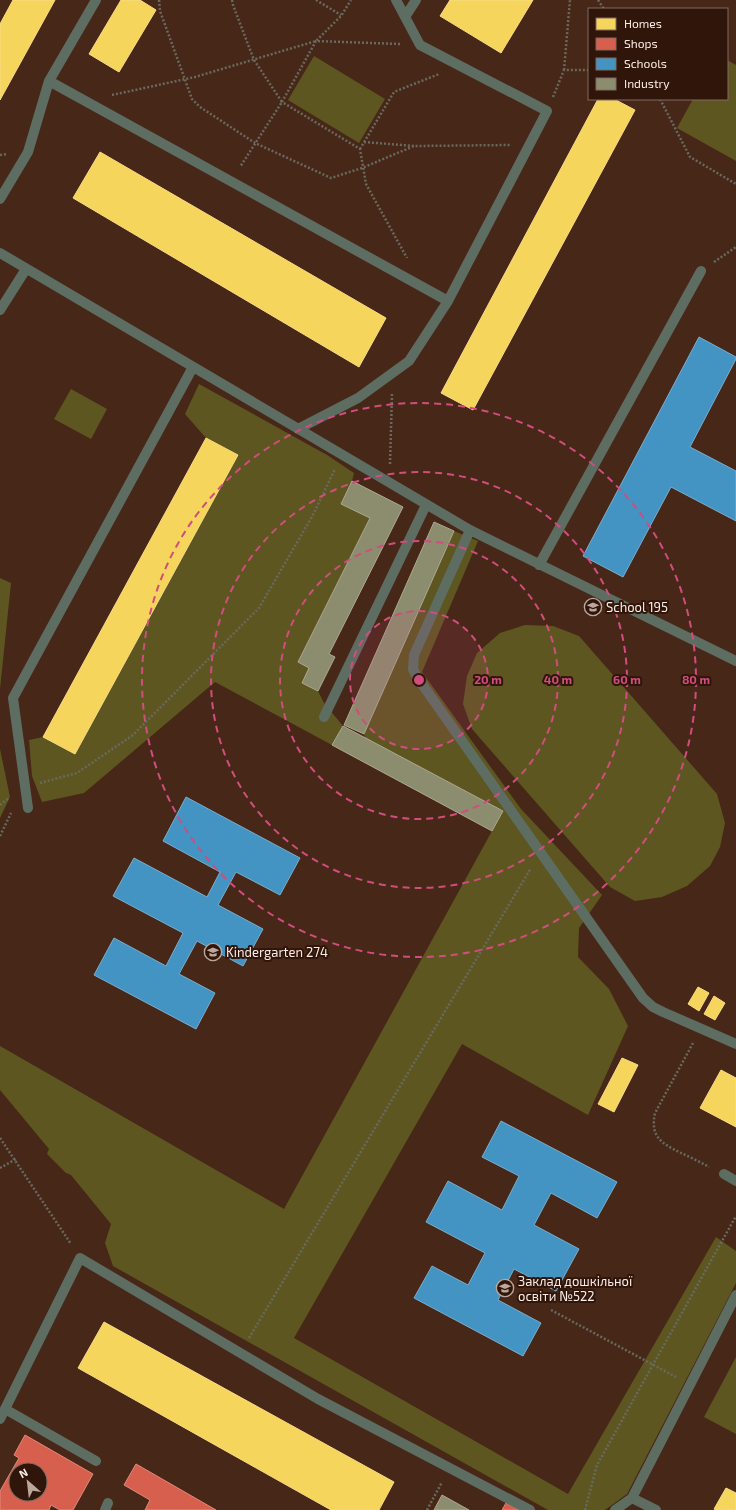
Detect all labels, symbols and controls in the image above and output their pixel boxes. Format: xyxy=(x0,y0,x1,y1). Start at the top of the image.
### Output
legend xyxy=(588,8,728,100)
text: Homes xyxy=(624,16,662,30)
text: Shops xyxy=(624,36,658,50)
text: Schools xyxy=(624,56,667,70)
text: Industry xyxy=(624,76,670,90)
school or university icon: School 195 xyxy=(583,597,603,617)
place label: School 195 xyxy=(606,599,668,615)
text: 20 m xyxy=(474,672,502,686)
text: 40 m xyxy=(544,672,572,686)
text: 60 m xyxy=(613,672,641,686)
text: 80 m xyxy=(682,672,710,686)
centre of rings xyxy=(412,673,426,687)
school or university icon: Kindergarten 274 xyxy=(203,942,223,962)
place label: Kindergarten 274 xyxy=(226,944,328,960)
place label: Заклад дошкільної освіти №522 xyxy=(518,1273,633,1304)
school or university icon: Заклад дошкільної освіти №522 xyxy=(495,1278,515,1298)
north arrow xyxy=(8,1462,48,1502)
text: N xyxy=(17,1465,30,1480)

